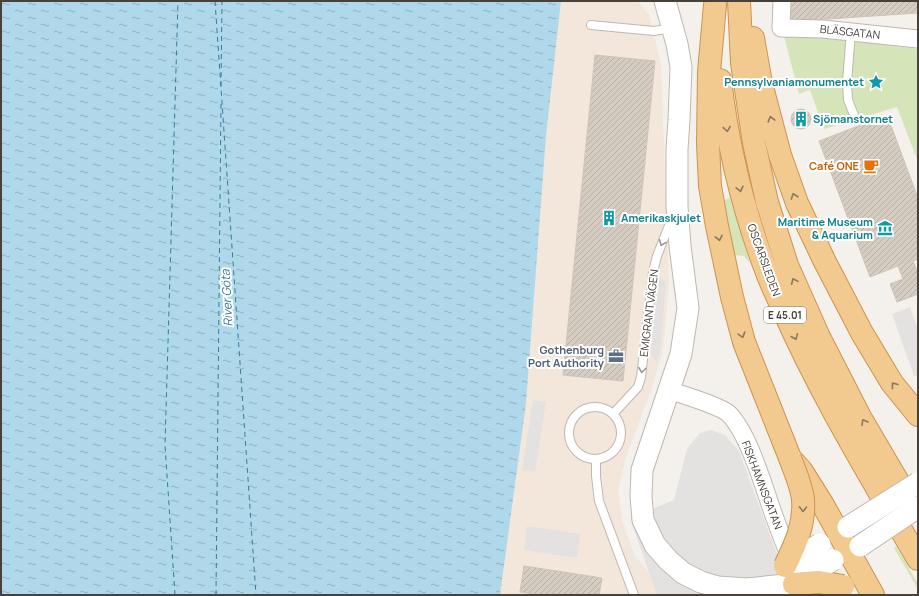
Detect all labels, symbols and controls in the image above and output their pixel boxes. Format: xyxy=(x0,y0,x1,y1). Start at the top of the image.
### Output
street label: BLÄSGATAN xyxy=(819,21,881,42)
place icon: Pennsylvaniamonumentet xyxy=(867,73,885,91)
place label: Pennsylvaniamonumentet xyxy=(724,74,864,89)
building icon: Sjömanstornet xyxy=(792,110,810,128)
place label: Sjömanstornet xyxy=(813,111,893,126)
one-way arrow xyxy=(767,116,776,123)
one-way arrow xyxy=(722,126,731,132)
cafe icon: Café ONE xyxy=(862,157,880,175)
place label: Café ONE xyxy=(809,158,859,173)
one-way arrow xyxy=(735,185,744,192)
one-way arrow xyxy=(790,192,799,199)
building icon: Amerikaskjulet xyxy=(600,209,618,227)
place label: Amerikaskjulet xyxy=(621,210,701,225)
place label: Maritime Museum & Aquarium xyxy=(778,214,873,242)
museum icon: Maritime Museum & Aquarium xyxy=(876,219,894,237)
street label: OSCARSLEDEN xyxy=(744,221,785,298)
one-way arrow xyxy=(715,235,723,242)
one-way arrow xyxy=(659,239,667,246)
water label: River Göta xyxy=(216,268,236,327)
street label: EMIGRANTVÄGEN xyxy=(636,268,661,358)
one-way arrow xyxy=(791,277,799,285)
road number: E 45.01 xyxy=(764,307,806,323)
one-way arrow xyxy=(737,331,746,338)
one-way arrow xyxy=(790,332,798,340)
place label: Gothenburg Port Authority xyxy=(528,342,605,370)
office icon: Gothenburg Port Authority xyxy=(607,347,625,365)
one-way arrow xyxy=(638,367,647,373)
one-way arrow xyxy=(892,382,899,389)
one-way arrow xyxy=(861,419,868,426)
street label: FISKHAMNSGATAN xyxy=(739,438,786,531)
one-way arrow xyxy=(799,506,807,512)

